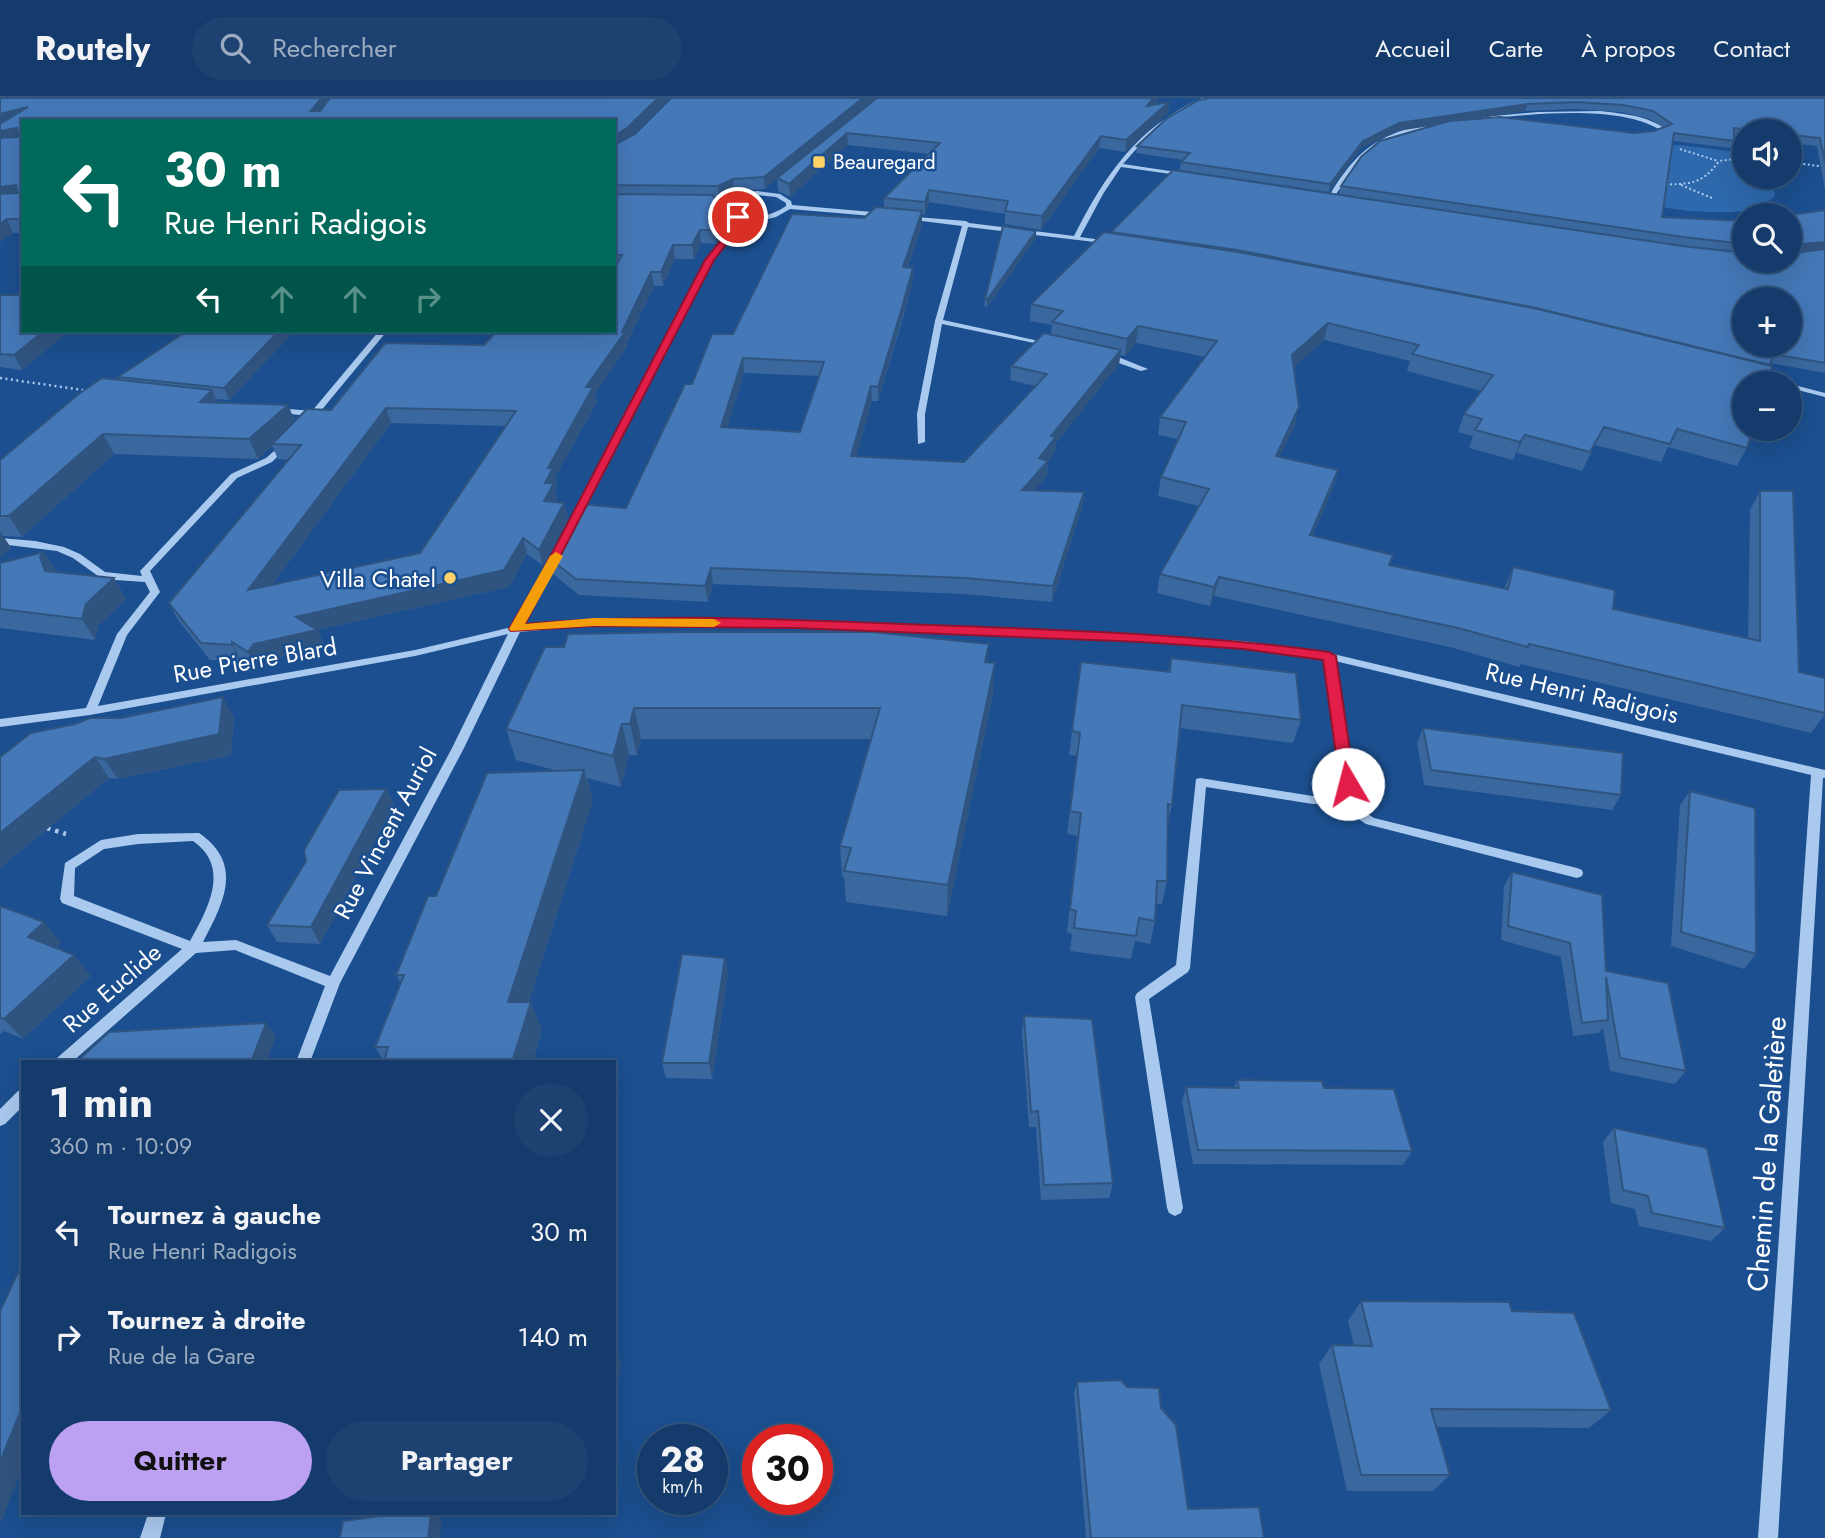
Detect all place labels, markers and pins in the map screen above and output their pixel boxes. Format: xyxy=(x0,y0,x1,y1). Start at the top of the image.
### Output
place label: Beauregard xyxy=(833,147,936,177)
marker: Beauregard xyxy=(811,154,827,170)
pin xyxy=(708,187,768,247)
place label: Villa Chatel xyxy=(320,561,436,596)
marker: Villa Chatel xyxy=(442,570,458,586)

